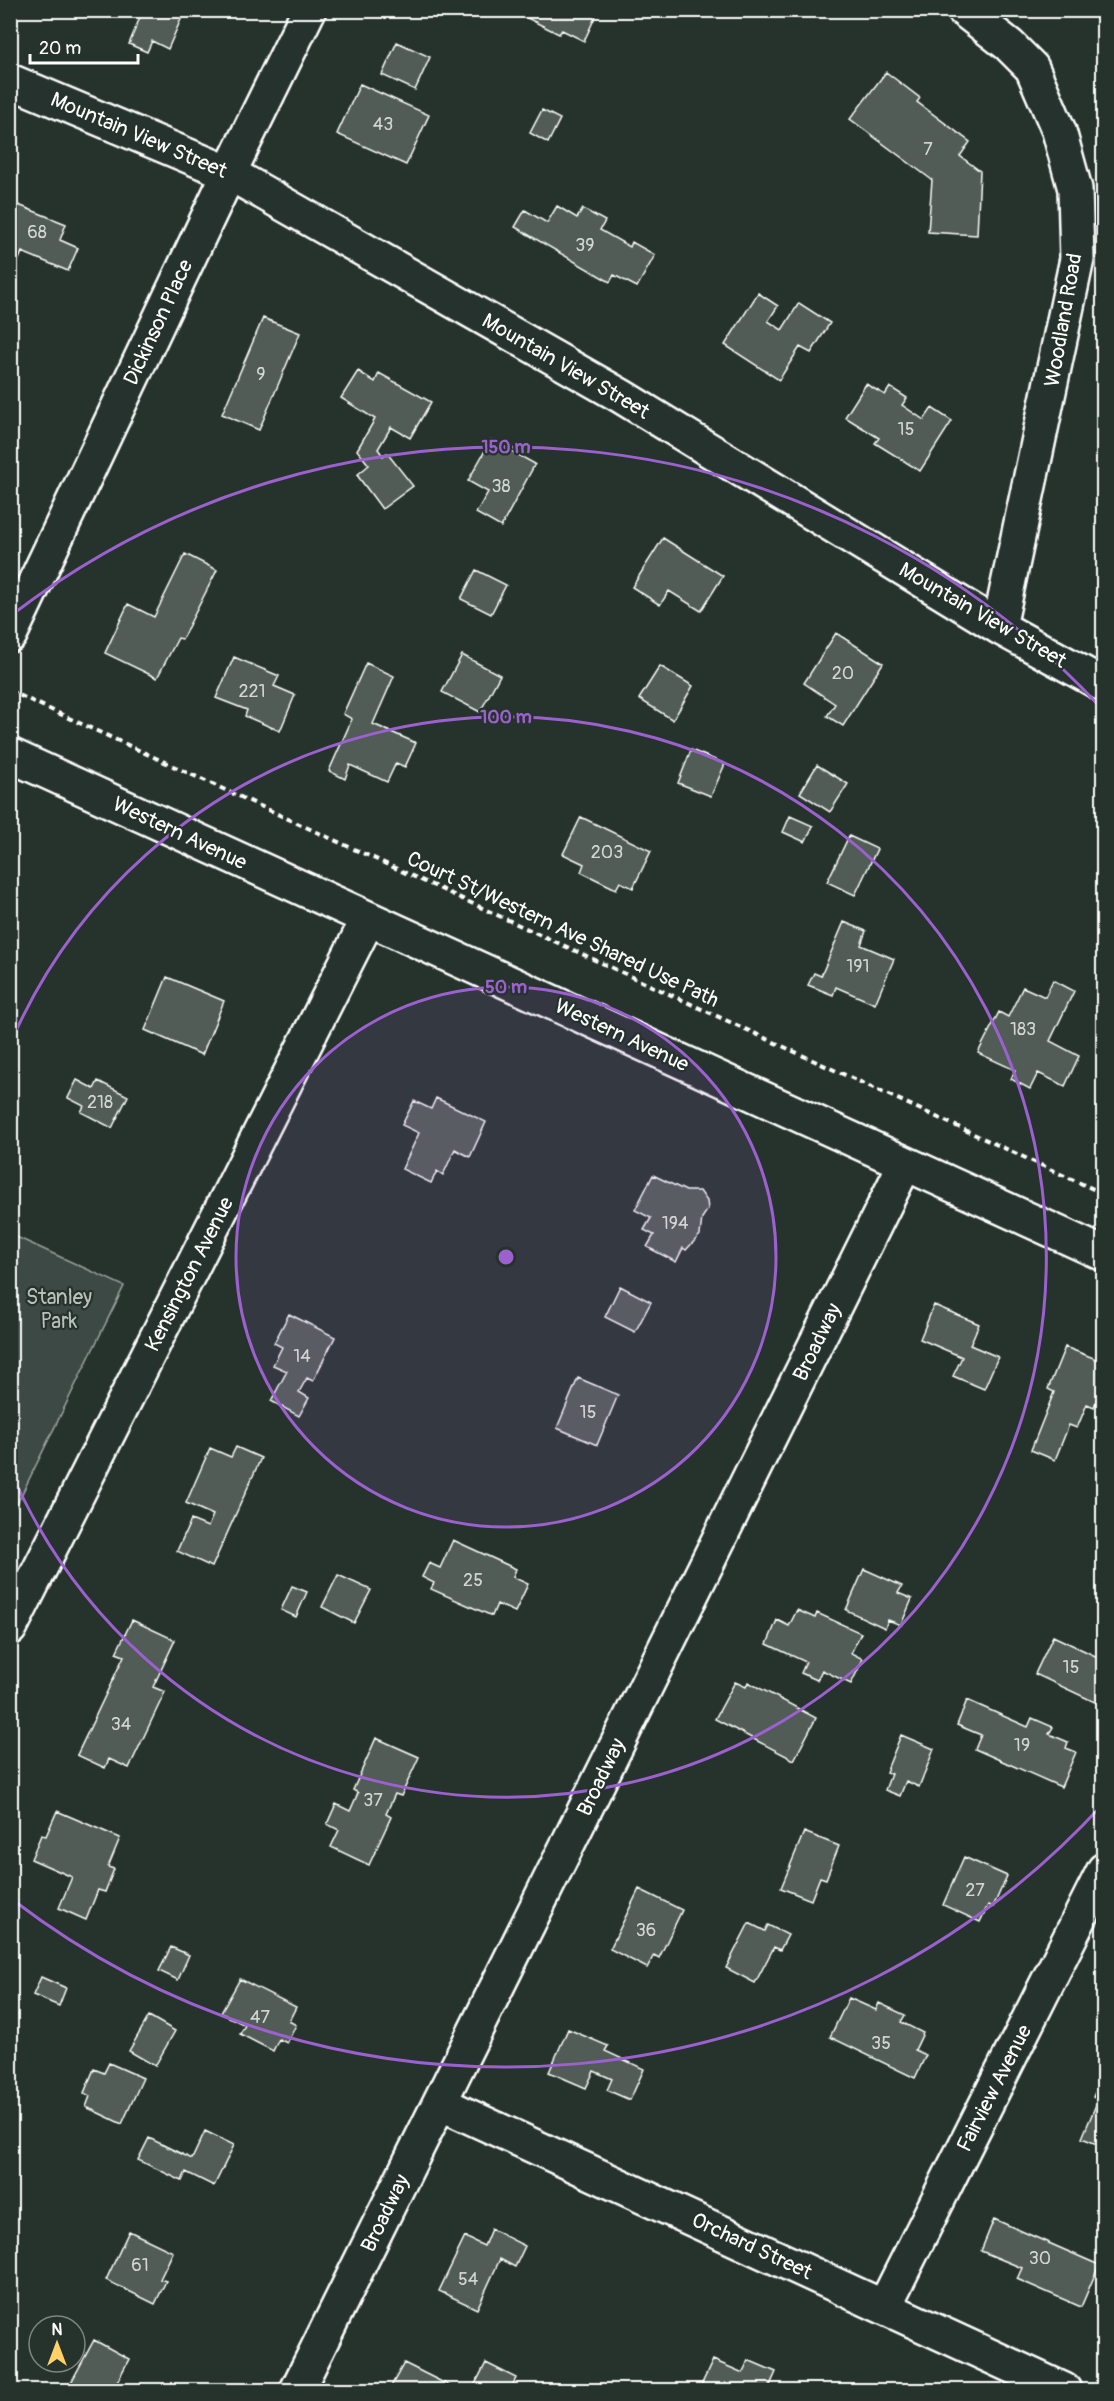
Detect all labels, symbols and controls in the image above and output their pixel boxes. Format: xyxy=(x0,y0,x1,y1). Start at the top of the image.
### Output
scale bar xyxy=(30,27,138,65)
text: 20 m xyxy=(39,37,81,60)
street label: Mountain View Street xyxy=(46,86,232,185)
house number: 43 xyxy=(373,113,393,136)
house number: 7 xyxy=(923,138,933,161)
house number: 68 xyxy=(27,221,47,244)
house number: 39 xyxy=(575,234,595,257)
street label: Woodland Road xyxy=(1038,251,1089,389)
street label: Dickinson Place xyxy=(118,254,200,389)
street label: Mountain View Street xyxy=(477,307,655,426)
house number: 9 xyxy=(256,363,266,386)
house number: 15 xyxy=(898,418,914,441)
text: 150 m xyxy=(482,436,531,459)
house number: 38 xyxy=(491,475,511,498)
street label: Mountain View Street xyxy=(894,556,1072,675)
house number: 20 xyxy=(832,662,854,685)
house number: 221 xyxy=(238,680,266,703)
text: 100 m xyxy=(480,706,532,729)
street label: Western Avenue xyxy=(108,791,252,877)
house number: 203 xyxy=(591,841,623,864)
street label: Court St/Western Ave Shared Use Path xyxy=(402,845,723,1014)
house number: 191 xyxy=(846,955,870,978)
text: 50 m xyxy=(485,976,527,999)
street label: Western Avenue xyxy=(550,993,694,1079)
house number: 183 xyxy=(1010,1018,1036,1041)
house number: 218 xyxy=(87,1091,113,1114)
street label: Kensington Avenue xyxy=(139,1192,240,1356)
house number: 194 xyxy=(662,1212,689,1235)
centre of rings xyxy=(496,1247,516,1267)
park label: Stanley Park xyxy=(26,1284,92,1335)
street label: Broadway xyxy=(787,1299,848,1386)
house number: 14 xyxy=(293,1345,311,1368)
house number: 15 xyxy=(580,1401,596,1424)
house number: 25 xyxy=(463,1569,483,1592)
house number: 15 xyxy=(1063,1656,1079,1679)
house number: 34 xyxy=(111,1713,132,1736)
street label: Broadway xyxy=(571,1734,632,1821)
house number: 19 xyxy=(1014,1734,1030,1757)
house number: 37 xyxy=(363,1789,383,1812)
house number: 27 xyxy=(965,1879,985,1902)
house number: 36 xyxy=(636,1919,656,1942)
house number: 47 xyxy=(250,2006,270,2029)
street label: Fairview Avenue xyxy=(951,2020,1038,2156)
house number: 35 xyxy=(871,2032,891,2055)
street label: Broadway xyxy=(355,2170,416,2257)
street label: Orchard Street xyxy=(687,2207,817,2286)
house number: 30 xyxy=(1029,2247,1051,2270)
house number: 61 xyxy=(131,2254,149,2277)
house number: 54 xyxy=(458,2268,479,2291)
north arrow xyxy=(27,2314,87,2374)
text: N xyxy=(52,2320,63,2340)

